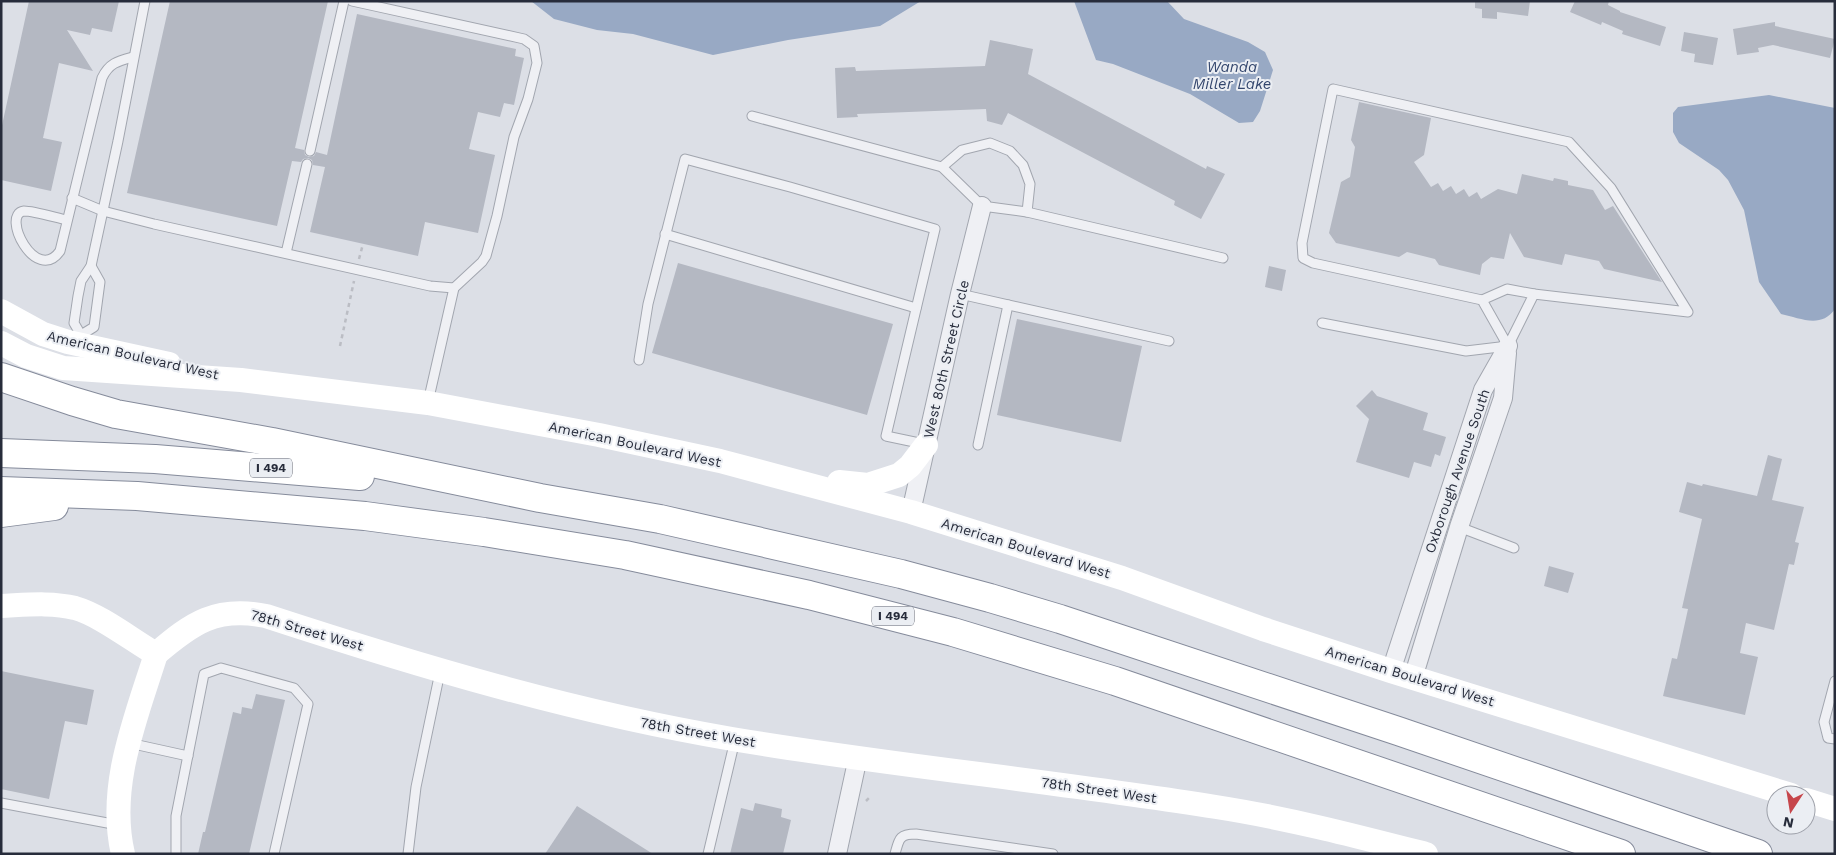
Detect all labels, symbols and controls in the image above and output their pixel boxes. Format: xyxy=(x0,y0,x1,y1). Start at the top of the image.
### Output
water label: Wanda Miller Lake xyxy=(1193,58,1271,93)
street label: West 80th Street Circle xyxy=(920,278,972,440)
street label: American Boulevard West xyxy=(46,327,221,383)
street label: Oxborough Avenue South xyxy=(1421,387,1493,555)
street label: American Boulevard West xyxy=(547,418,723,470)
road number: I 494 xyxy=(250,458,292,478)
street label: American Boulevard West xyxy=(940,515,1112,581)
street label: 78th Street West xyxy=(249,606,365,654)
road number: I 494 xyxy=(872,606,914,626)
street label: American Boulevard West xyxy=(1324,643,1496,709)
street label: 78th Street West xyxy=(639,714,757,750)
street label: 78th Street West xyxy=(1040,774,1158,806)
north arrow xyxy=(1766,785,1816,835)
text: N xyxy=(1782,814,1795,832)

